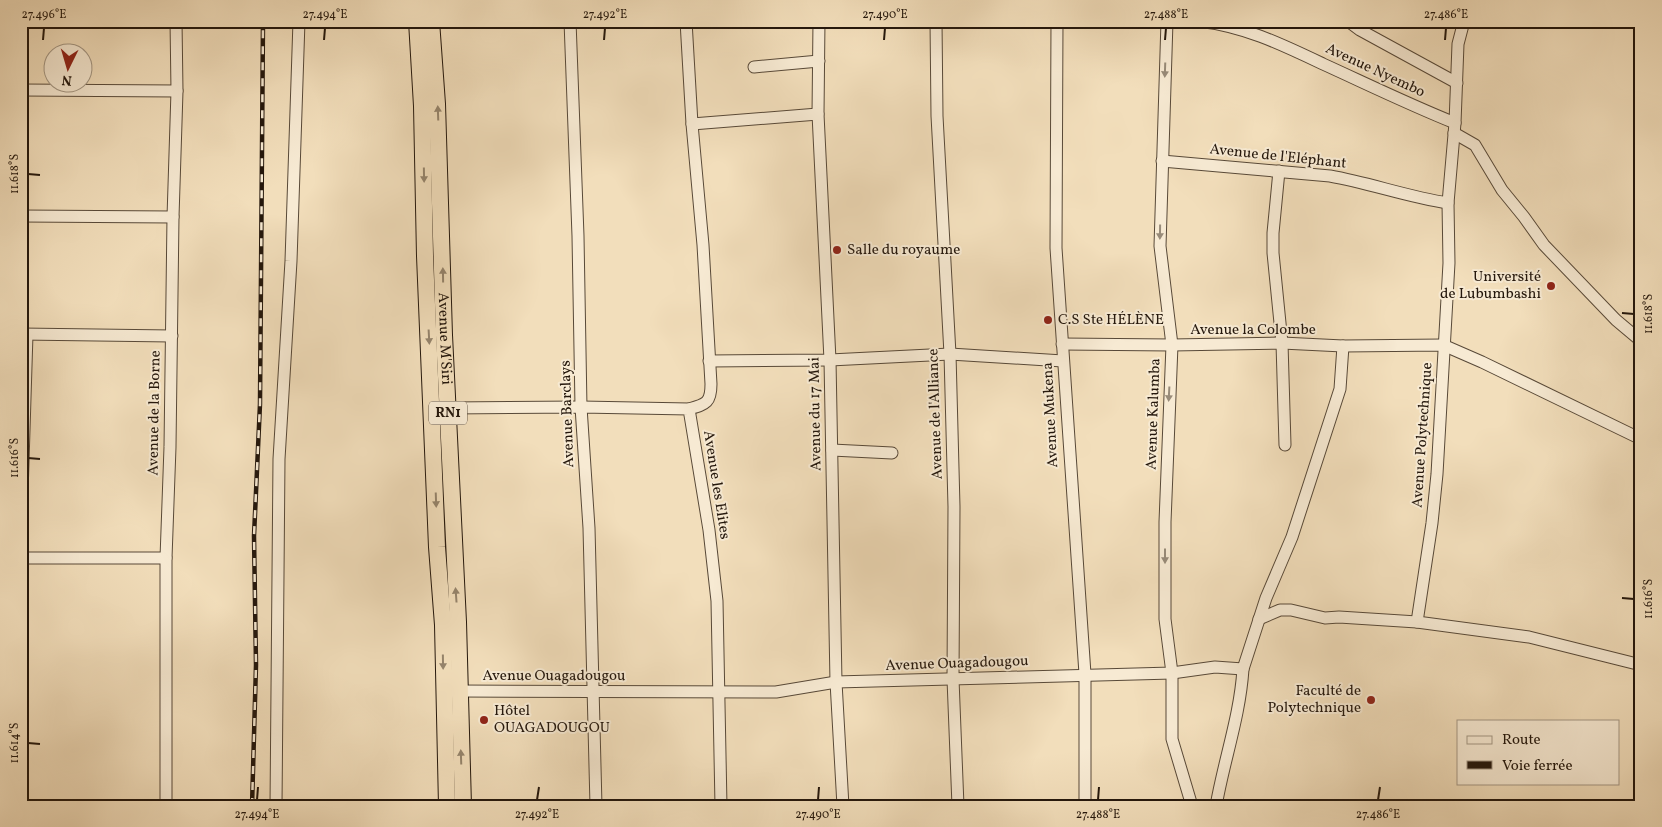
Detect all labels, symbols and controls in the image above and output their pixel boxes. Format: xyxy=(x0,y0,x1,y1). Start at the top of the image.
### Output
text: 27.496°E xyxy=(22,7,66,23)
text: 27.494°E xyxy=(303,7,347,23)
text: 27.492°E xyxy=(583,7,627,23)
text: 27.490°E xyxy=(862,7,908,23)
text: 27.488°E xyxy=(1144,7,1188,23)
text: 27.486°E xyxy=(1424,7,1468,23)
street label: Avenue Nyembo xyxy=(1322,39,1428,103)
north arrow xyxy=(42,42,92,92)
one-way arrow xyxy=(1161,62,1169,78)
text: N xyxy=(61,70,73,89)
one-way arrow xyxy=(433,104,441,120)
street label: Avenue de l'Eléphant xyxy=(1208,139,1348,175)
text: 11.618°S xyxy=(7,154,23,194)
one-way arrow xyxy=(420,167,428,183)
one-way arrow xyxy=(1156,225,1164,241)
place label: Salle du royaume xyxy=(847,240,960,261)
marker: Salle du royaume xyxy=(831,244,843,256)
one-way arrow xyxy=(439,267,447,283)
place label: Université de Lubumbashi xyxy=(1440,267,1541,305)
marker: Université de Lubumbashi xyxy=(1545,280,1557,292)
street label: Avenue M'Siri xyxy=(432,292,457,385)
text: 11.618°S xyxy=(1641,294,1657,334)
place label: C.S Ste HÉLÈNE xyxy=(1058,310,1164,331)
marker: C.S Ste HÉLÈNE xyxy=(1042,314,1054,326)
street label: Avenue la Colombe xyxy=(1190,320,1316,341)
one-way arrow xyxy=(425,329,433,345)
street label: Avenue de l'Alliance xyxy=(923,348,949,480)
street label: Avenue de la Borne xyxy=(143,350,167,476)
street label: Avenue du 17 Mai xyxy=(805,357,827,471)
street label: Avenue Kalumba xyxy=(1142,358,1166,470)
street label: Avenue Barclays xyxy=(556,360,580,468)
street label: Avenue Mukena xyxy=(1038,362,1064,468)
street label: Avenue Polytechnique xyxy=(1407,362,1439,508)
one-way arrow xyxy=(1165,386,1173,402)
road number: RN1 xyxy=(429,402,467,424)
street label: Avenue les Elites xyxy=(697,429,735,541)
text: 11.616°S xyxy=(7,438,23,478)
one-way arrow xyxy=(432,492,440,508)
one-way arrow xyxy=(1161,549,1169,565)
text: 11.616°S xyxy=(1641,579,1657,619)
one-way arrow xyxy=(452,586,460,602)
street label: Avenue Ouagadougou xyxy=(885,651,1029,677)
one-way arrow xyxy=(439,654,447,670)
street label: Avenue Ouagadougou xyxy=(482,666,626,687)
place label: Faculté de Polytechnique xyxy=(1267,681,1361,719)
marker: Faculté de Polytechnique xyxy=(1365,694,1377,706)
place label: Hôtel OUAGADOUGOU xyxy=(494,701,610,739)
marker: Hôtel OUAGADOUGOU xyxy=(478,714,490,726)
legend xyxy=(1457,720,1620,784)
text: 11.614°S xyxy=(7,723,23,763)
text: Route xyxy=(1502,730,1541,751)
one-way arrow xyxy=(457,749,465,765)
text: Voie ferrée xyxy=(1502,756,1573,777)
text: 27.494°E xyxy=(235,807,279,823)
text: 27.492°E xyxy=(515,807,559,823)
text: 27.490°E xyxy=(795,807,841,823)
text: 27.488°E xyxy=(1076,807,1120,823)
text: 27.486°E xyxy=(1356,807,1400,823)

